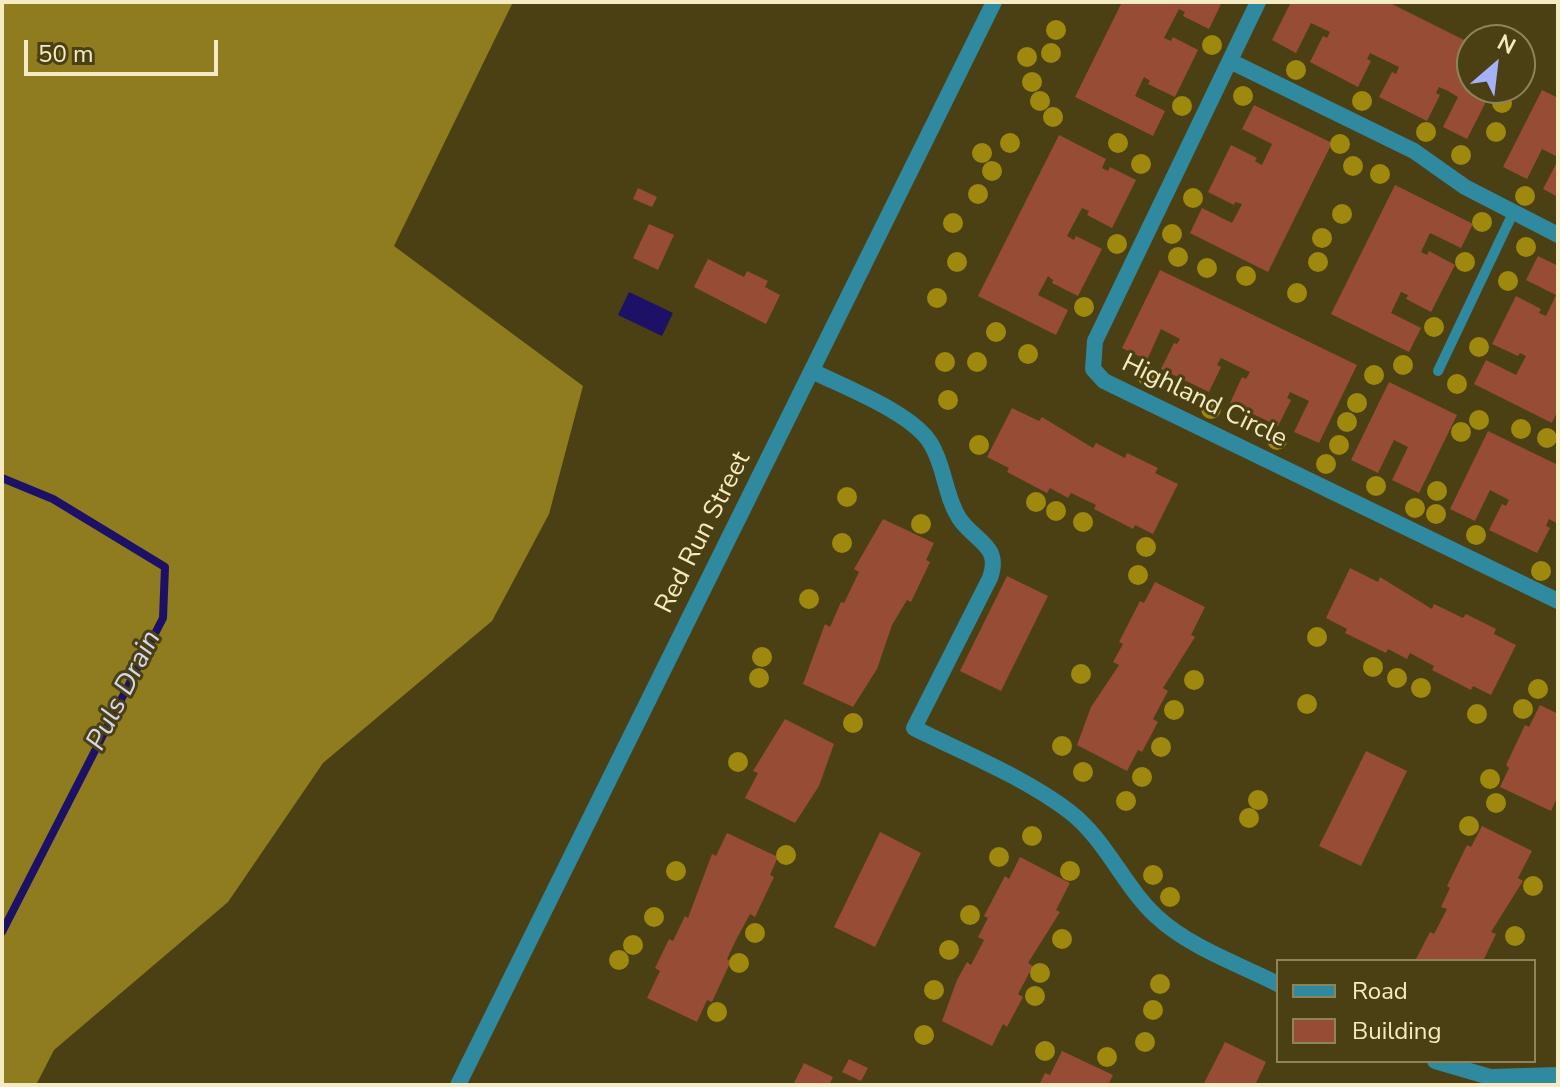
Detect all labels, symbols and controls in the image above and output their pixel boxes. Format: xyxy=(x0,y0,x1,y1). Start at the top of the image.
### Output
scale bar xyxy=(28,24,222,74)
north arrow xyxy=(1456,24,1536,104)
text: N xyxy=(1492,27,1521,62)
text: 50 m xyxy=(38,38,94,70)
street label: Highland Circle xyxy=(1116,349,1292,455)
street label: Red Run Street xyxy=(650,447,758,619)
water label: Puls Drain xyxy=(81,625,169,757)
legend xyxy=(1276,959,1536,1063)
text: Road xyxy=(1352,975,1408,1007)
text: Building xyxy=(1352,1015,1442,1047)

